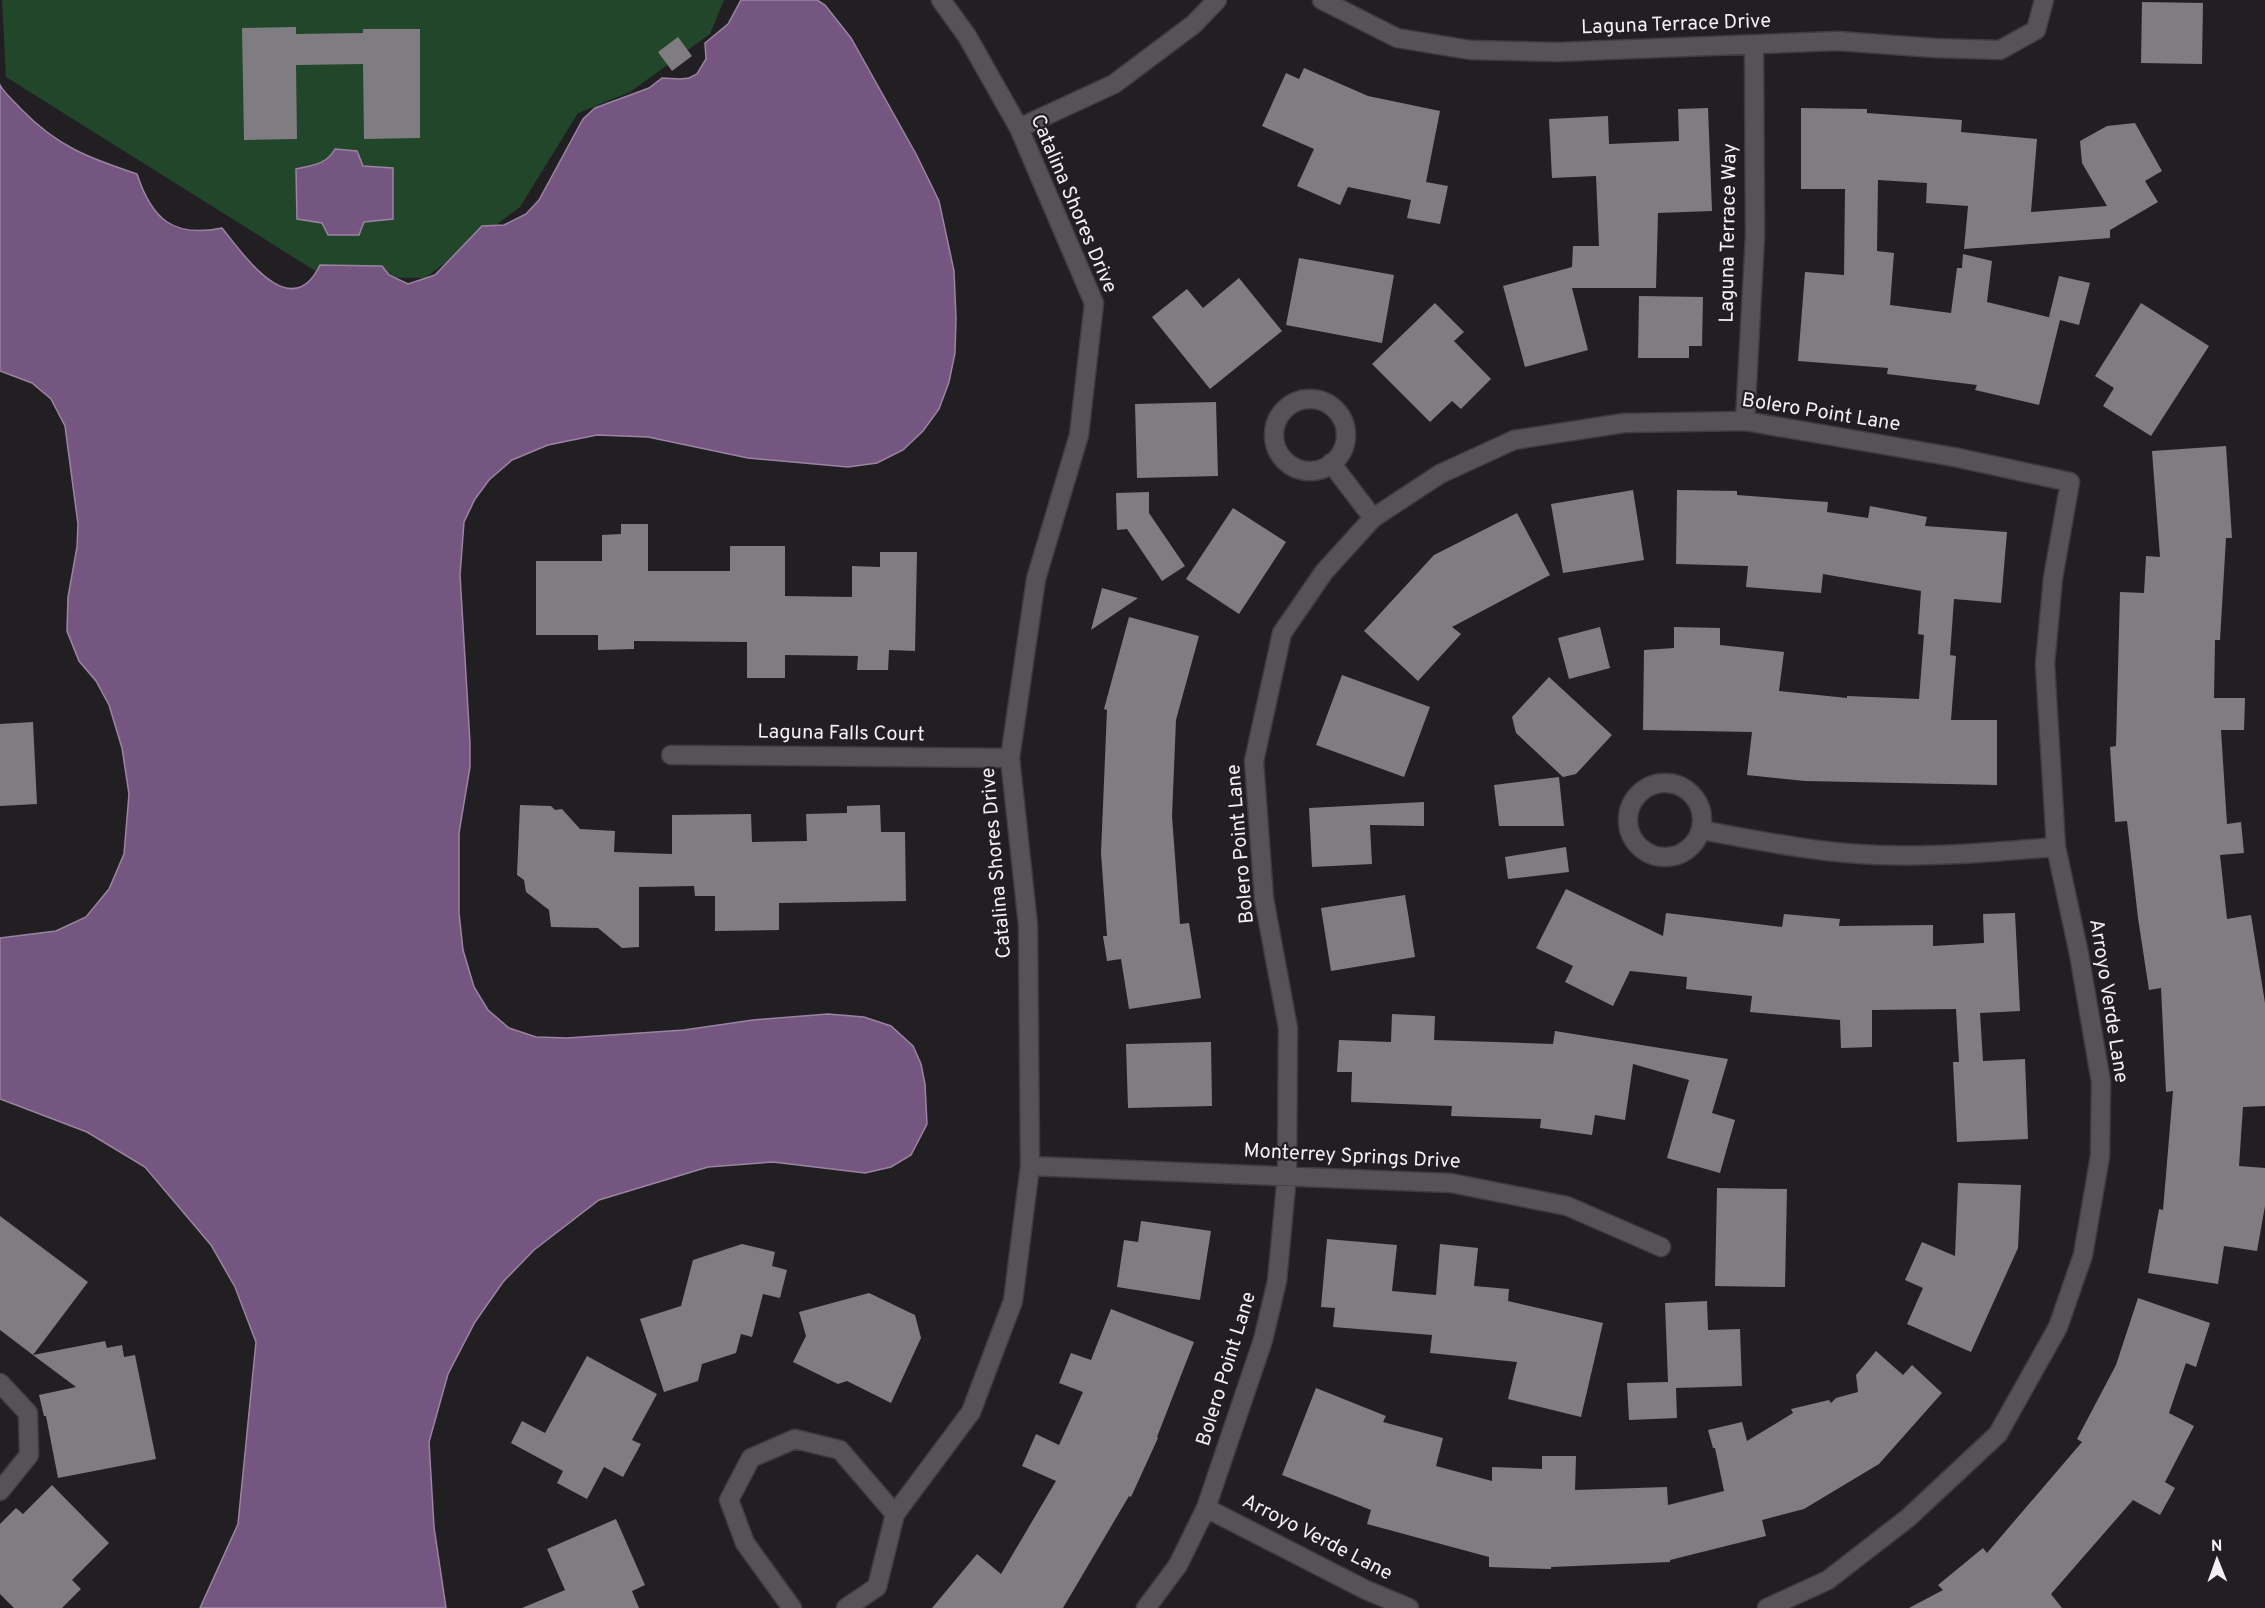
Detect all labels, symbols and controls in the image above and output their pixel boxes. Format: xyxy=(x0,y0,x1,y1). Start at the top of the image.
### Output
street label: Laguna Terrace Drive xyxy=(1581,9,1771,41)
street label: Catalina Shores Drive xyxy=(1024,111,1122,297)
street label: Laguna Terrace Way xyxy=(1714,143,1744,323)
street label: Bolero Point Lane xyxy=(1740,388,1902,438)
street label: Laguna Falls Court xyxy=(757,720,925,748)
street label: Bolero Point Lane xyxy=(1221,763,1261,925)
street label: Catalina Shores Drive xyxy=(976,766,1018,960)
street label: Arroyo Verde Lane xyxy=(2082,917,2134,1085)
street label: Monterrey Springs Drive xyxy=(1243,1138,1461,1176)
street label: Bolero Point Lane xyxy=(1191,1289,1263,1449)
street label: Arroyo Verde Lane xyxy=(1237,1489,1397,1587)
north arrow xyxy=(2187,1530,2247,1590)
text: N xyxy=(2211,1537,2223,1557)

